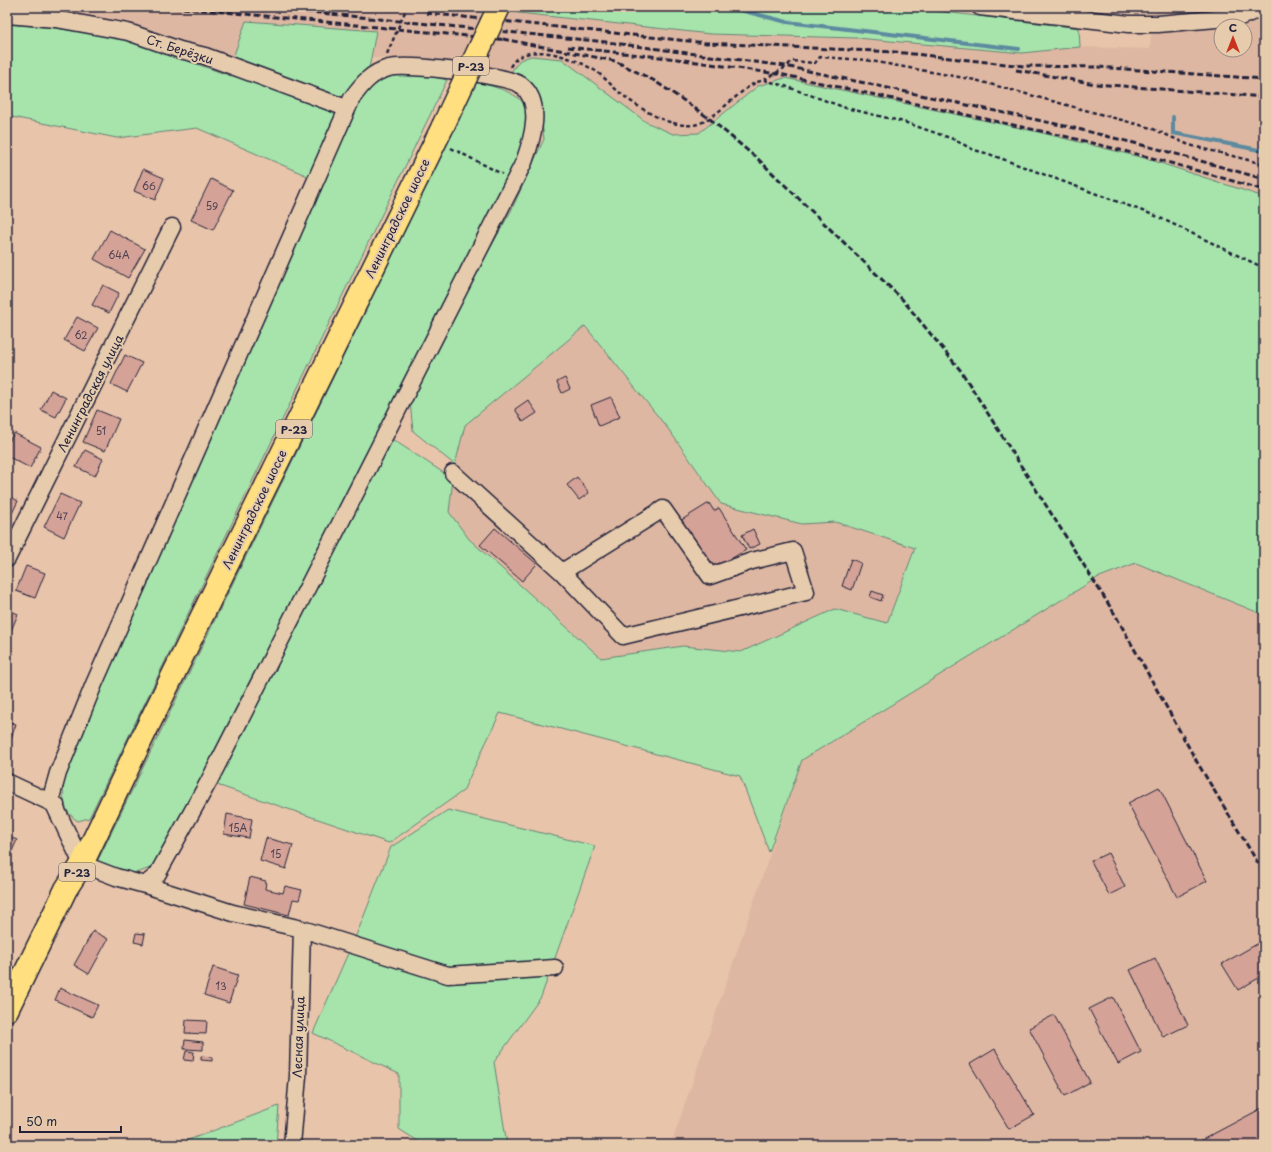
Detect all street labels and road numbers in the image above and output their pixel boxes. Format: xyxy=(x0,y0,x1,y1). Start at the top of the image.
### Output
street label: Ст. Берёзки xyxy=(144,30,216,68)
road number: Р-23 xyxy=(453,57,489,75)
street label: Ленинградское шоссе xyxy=(360,155,434,281)
street label: Ленинградская улица xyxy=(53,331,128,455)
road number: Р-23 xyxy=(276,420,312,438)
street label: Ленинградское шоссе xyxy=(217,446,291,572)
road number: Р-23 xyxy=(59,863,95,881)
street label: Лесная улица xyxy=(288,995,308,1078)

